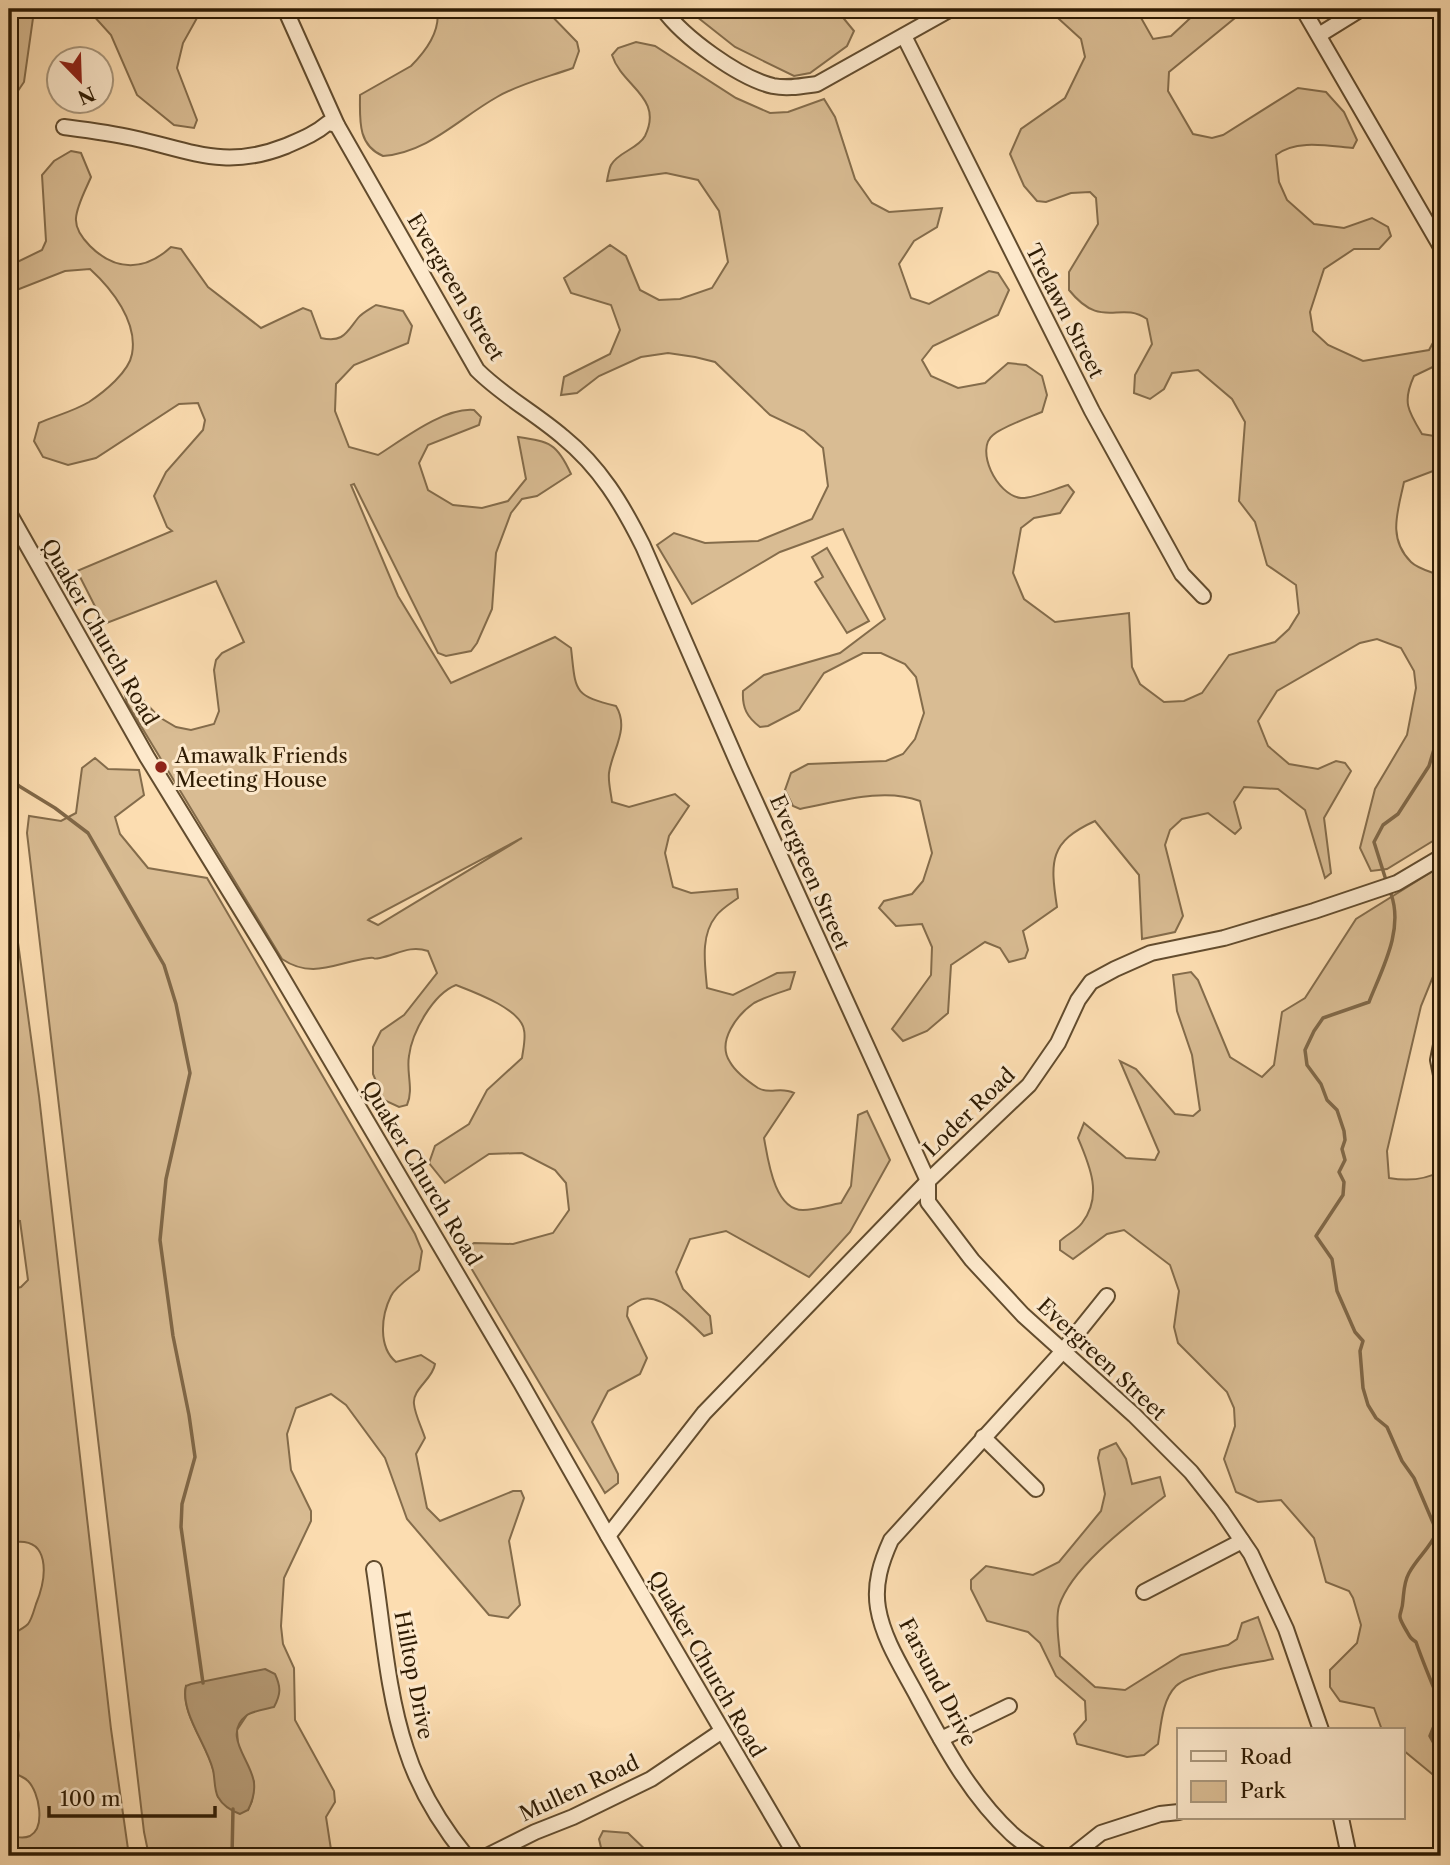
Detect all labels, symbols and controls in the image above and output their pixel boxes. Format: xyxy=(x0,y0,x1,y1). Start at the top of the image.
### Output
north arrow xyxy=(46,46,116,116)
text: N xyxy=(74,81,99,109)
street label: Evergreen Street xyxy=(402,209,510,366)
street label: Trelawn Street xyxy=(1020,240,1110,383)
street label: Quaker Church Road xyxy=(36,534,164,730)
place label: Amawalk Friends Meeting House xyxy=(174,743,348,792)
marker: Amawalk Friends Meeting House xyxy=(153,759,169,775)
street label: Evergreen Street xyxy=(765,791,856,954)
street label: Loder Road xyxy=(918,1062,1020,1162)
street label: Quaker Church Road xyxy=(357,1076,487,1270)
street label: Evergreen Street xyxy=(1032,1293,1172,1426)
street label: Quaker Church Road xyxy=(643,1566,771,1762)
street label: Hilltop Drive xyxy=(389,1609,439,1741)
street label: Farsund Drive xyxy=(894,1614,982,1750)
legend xyxy=(1177,1728,1404,1820)
text: Road xyxy=(1240,1744,1292,1769)
street label: Mullen Road xyxy=(515,1749,643,1827)
scale bar xyxy=(49,1774,215,1818)
text: Park xyxy=(1240,1778,1286,1803)
text: 100 m xyxy=(60,1786,121,1811)

